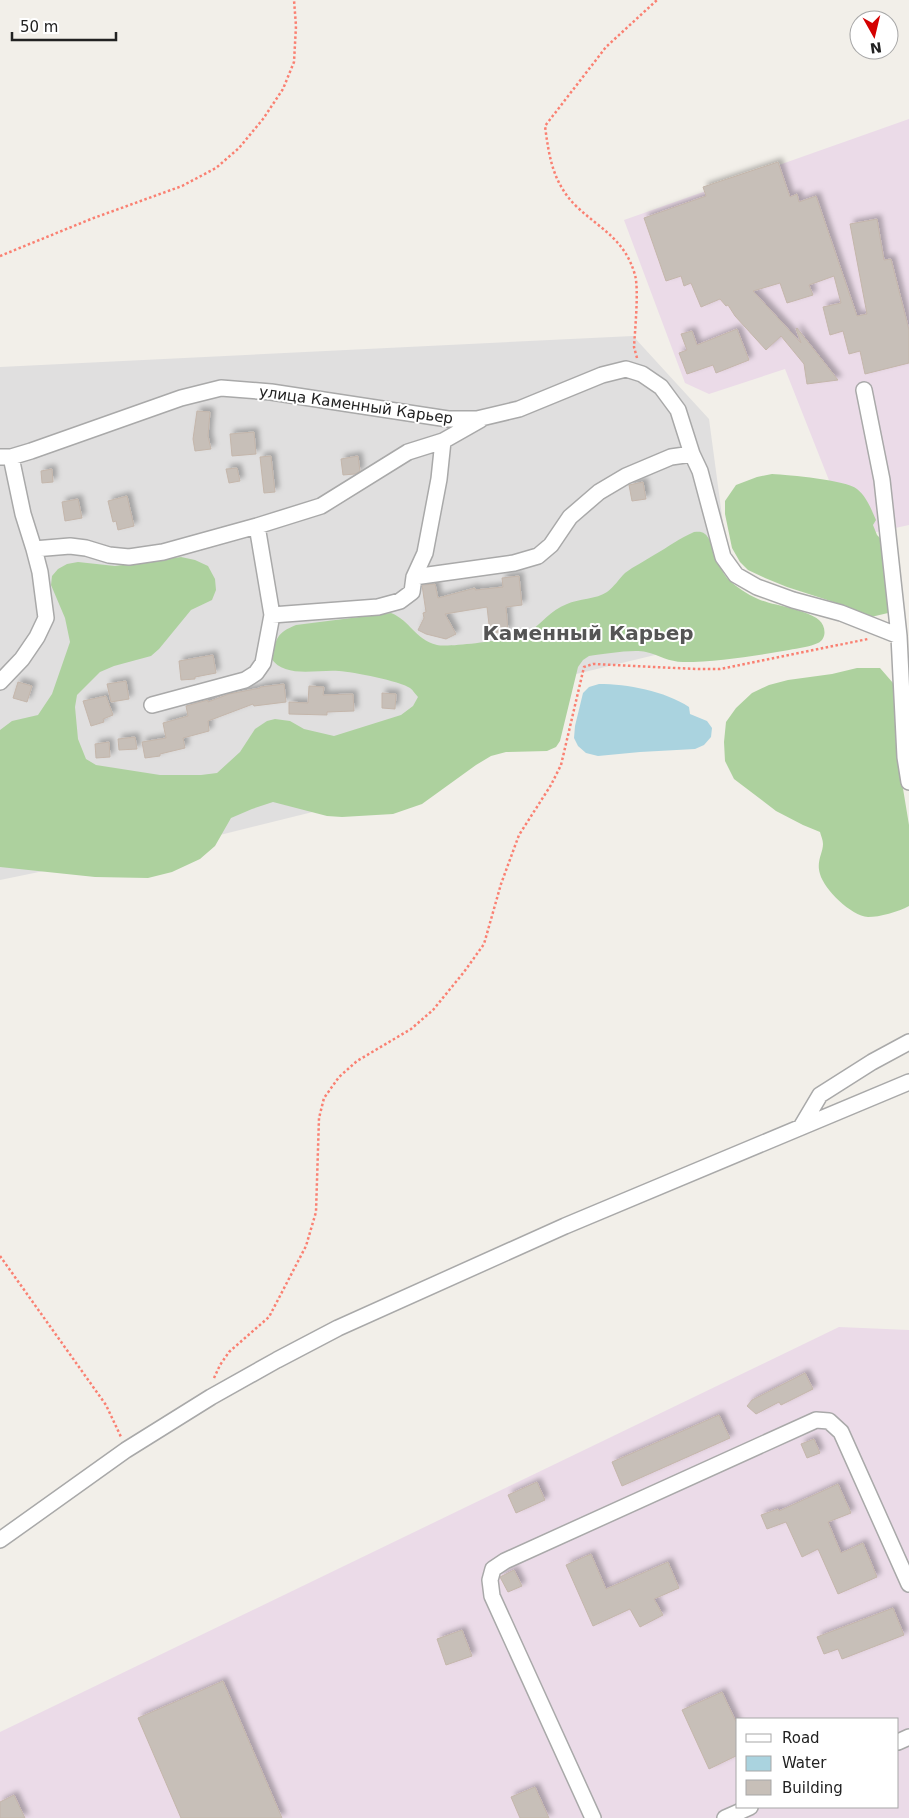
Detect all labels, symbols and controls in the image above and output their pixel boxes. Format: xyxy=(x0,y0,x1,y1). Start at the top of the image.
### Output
scale bar xyxy=(12,10,116,42)
north arrow xyxy=(849,10,899,60)
text: 50 m xyxy=(20,18,58,36)
text: N xyxy=(869,39,883,57)
street label: улица Каменный Карьер xyxy=(258,382,454,428)
district label: Каменный Карьер xyxy=(482,621,694,645)
legend xyxy=(736,1718,899,1808)
text: Road xyxy=(782,1729,820,1747)
text: Water xyxy=(782,1754,827,1772)
text: Building xyxy=(782,1779,843,1797)

